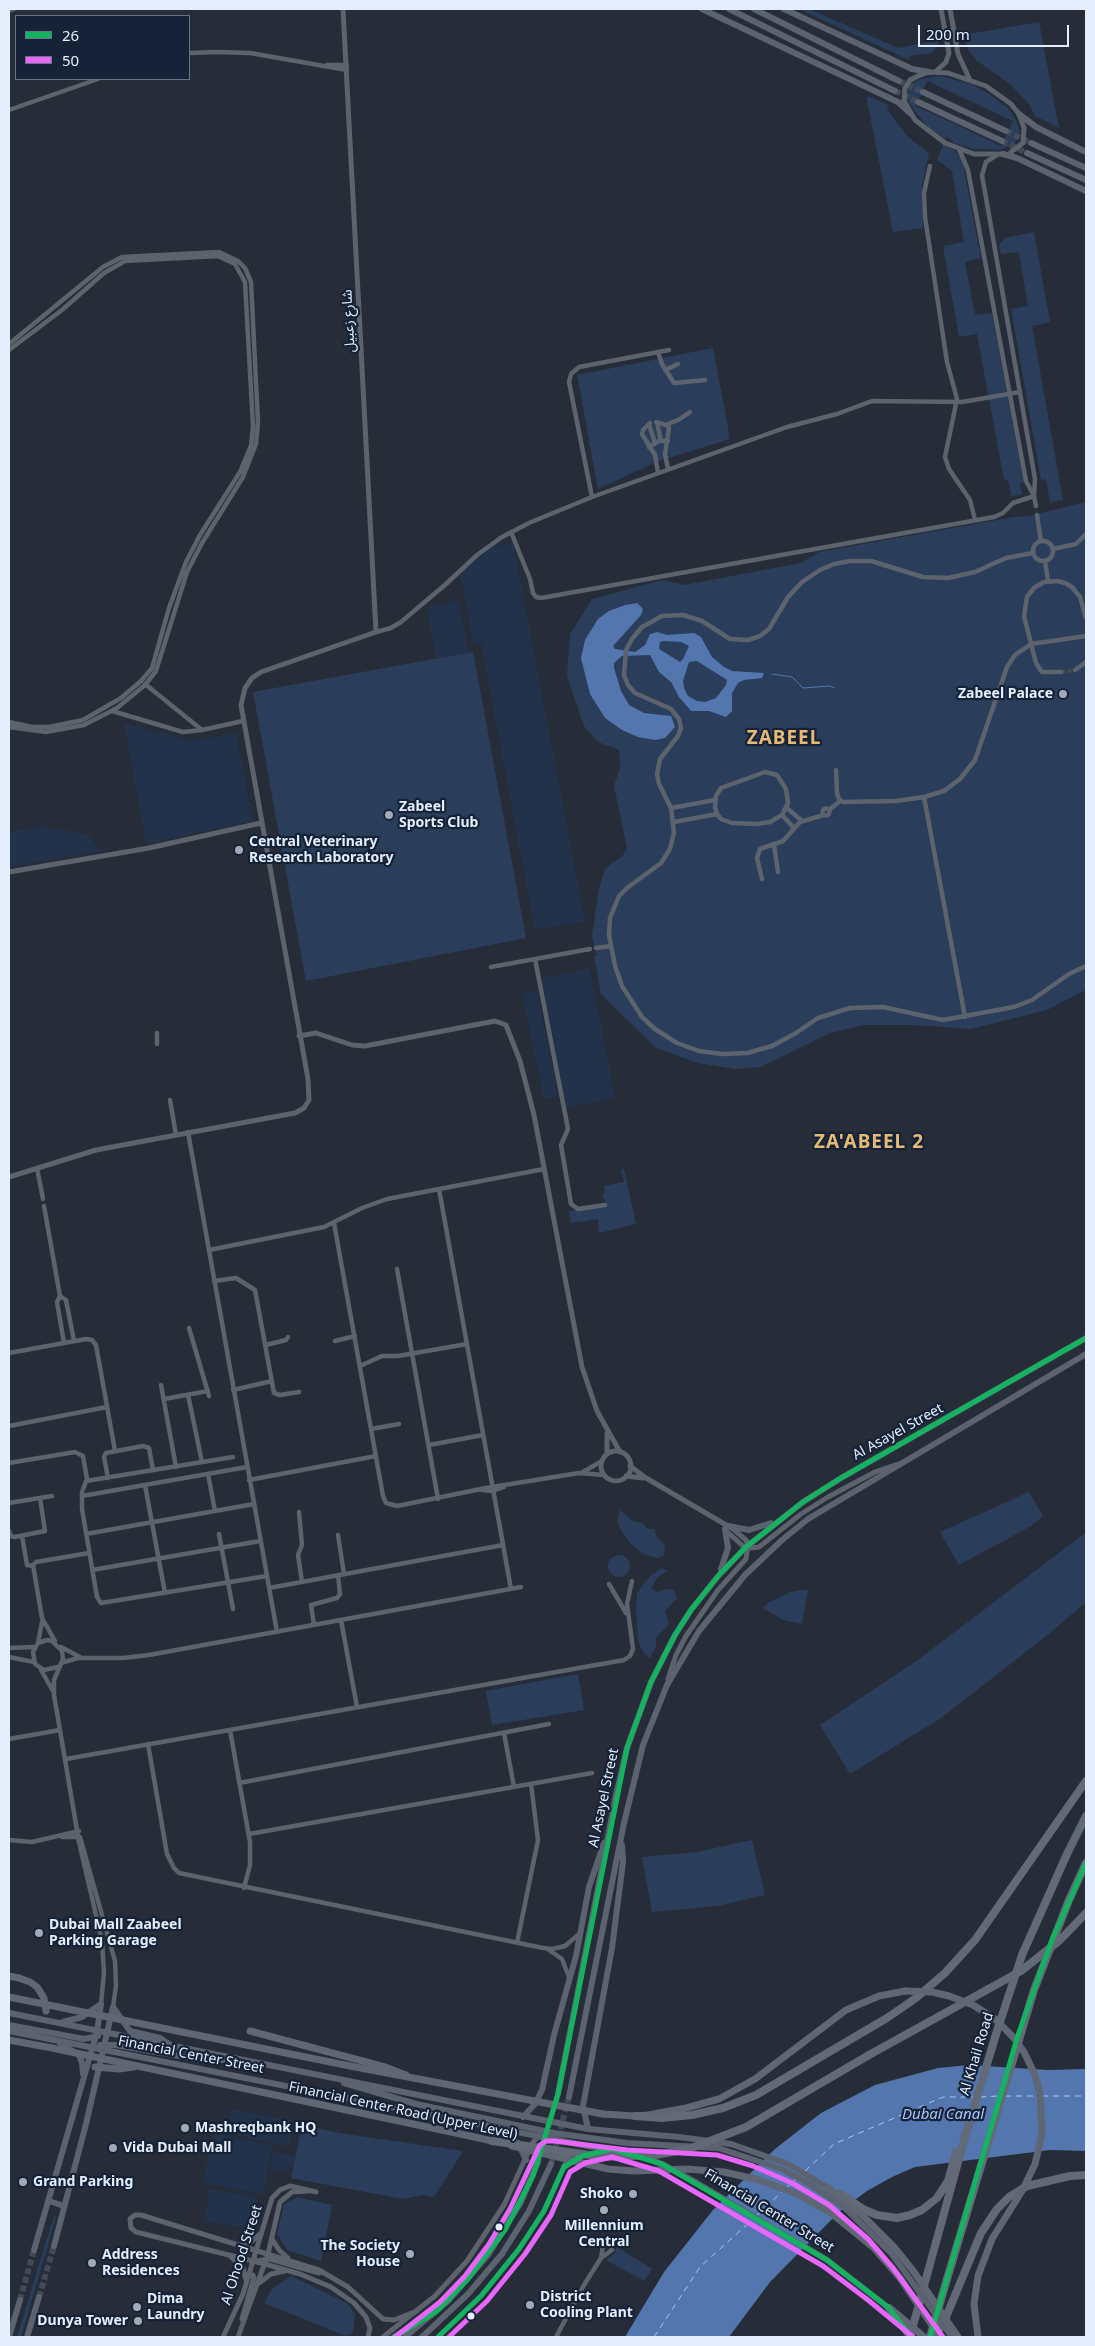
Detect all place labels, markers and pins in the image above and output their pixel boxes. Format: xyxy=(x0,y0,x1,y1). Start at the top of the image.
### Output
place label: Zabeel Palace xyxy=(958,686,1053,702)
marker: Zabeel Palace xyxy=(1057,688,1069,700)
place label: Zabeel Sports Club xyxy=(399,799,478,832)
marker: Zabeel Sports Club xyxy=(383,809,395,821)
place label: Central Veterinary Research Laboratory xyxy=(249,834,394,866)
marker: Central Veterinary Research Laboratory xyxy=(233,844,245,856)
place label: Dubai Mall Zaabeel Parking Garage xyxy=(49,1917,182,1950)
marker: Dubai Mall Zaabeel Parking Garage xyxy=(33,1927,45,1939)
place label: Mashreqbank HQ xyxy=(195,2120,316,2136)
marker: Mashreqbank HQ xyxy=(179,2122,191,2134)
place label: Vida Dubai Mall xyxy=(123,2140,231,2156)
marker: Vida Dubai Mall xyxy=(107,2142,119,2154)
place label: Grand Parking xyxy=(33,2174,133,2190)
marker: Grand Parking xyxy=(17,2176,29,2188)
place label: Shoko xyxy=(580,2186,623,2202)
marker: Shoko xyxy=(627,2188,639,2200)
marker: Millennium Central xyxy=(598,2204,610,2216)
place label: Millennium Central xyxy=(564,2218,644,2250)
unlabelled marker xyxy=(494,2222,504,2232)
place label: The Society House xyxy=(321,2238,400,2270)
place label: Address Residences xyxy=(102,2247,180,2280)
marker: The Society House xyxy=(404,2248,416,2260)
marker: Address Residences xyxy=(86,2257,98,2269)
place label: District Cooling Plant xyxy=(540,2289,633,2322)
place label: Dima Laundry xyxy=(147,2291,205,2324)
marker: District Cooling Plant xyxy=(524,2299,536,2311)
marker: Dima Laundry xyxy=(131,2301,143,2313)
unlabelled marker xyxy=(466,2311,476,2321)
place label: Dunya Tower xyxy=(37,2313,128,2329)
marker: Dunya Tower xyxy=(132,2315,144,2327)

